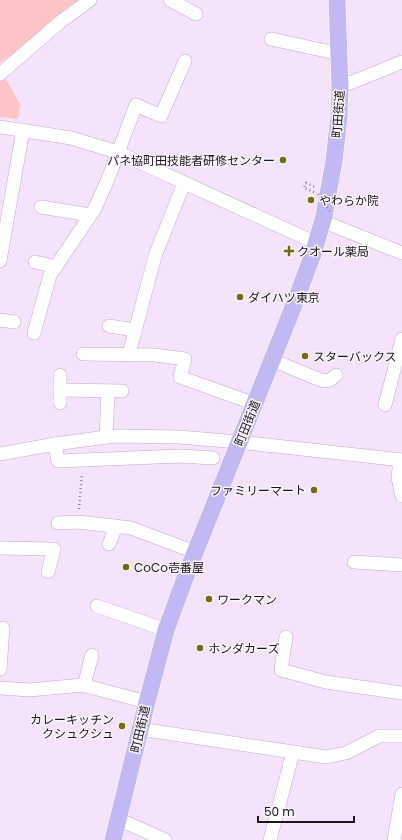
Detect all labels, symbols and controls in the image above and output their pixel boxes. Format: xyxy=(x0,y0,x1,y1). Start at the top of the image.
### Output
street label: 町田街道 xyxy=(328,89,348,139)
place label: パネ協町田技能者研修センター xyxy=(107,152,275,169)
marker: パネ協町田技能者研修センター xyxy=(278,155,288,165)
place label: やわらか院 xyxy=(319,192,379,209)
marker: やわらか院 xyxy=(306,195,316,205)
place label: クオール薬局 xyxy=(297,243,369,260)
marker: クオール薬局 xyxy=(284,246,294,256)
place label: ダイハツ東京 xyxy=(248,289,320,306)
marker: ダイハツ東京 xyxy=(235,292,245,302)
place label: スターバックス xyxy=(313,348,397,365)
marker: スターバックス xyxy=(300,351,310,361)
street label: 町田街道 xyxy=(230,398,264,448)
place label: ファミリーマート xyxy=(210,482,306,499)
marker: ファミリーマート xyxy=(309,485,319,495)
place label: CoCo壱番屋 xyxy=(134,559,204,576)
marker: CoCo壱番屋 xyxy=(121,562,131,572)
place label: ワークマン xyxy=(217,591,277,608)
marker: ワークマン xyxy=(204,594,214,604)
place label: ホンダカーズ xyxy=(208,640,279,657)
marker: ホンダカーズ xyxy=(195,643,205,653)
street label: 町田街道 xyxy=(126,704,154,754)
place label: カレーキッチン クシュクシュ xyxy=(30,711,114,742)
marker: カレーキッチン クシュクシュ xyxy=(117,721,127,731)
scale bar xyxy=(258,798,354,824)
text: 50 m xyxy=(264,803,295,820)

